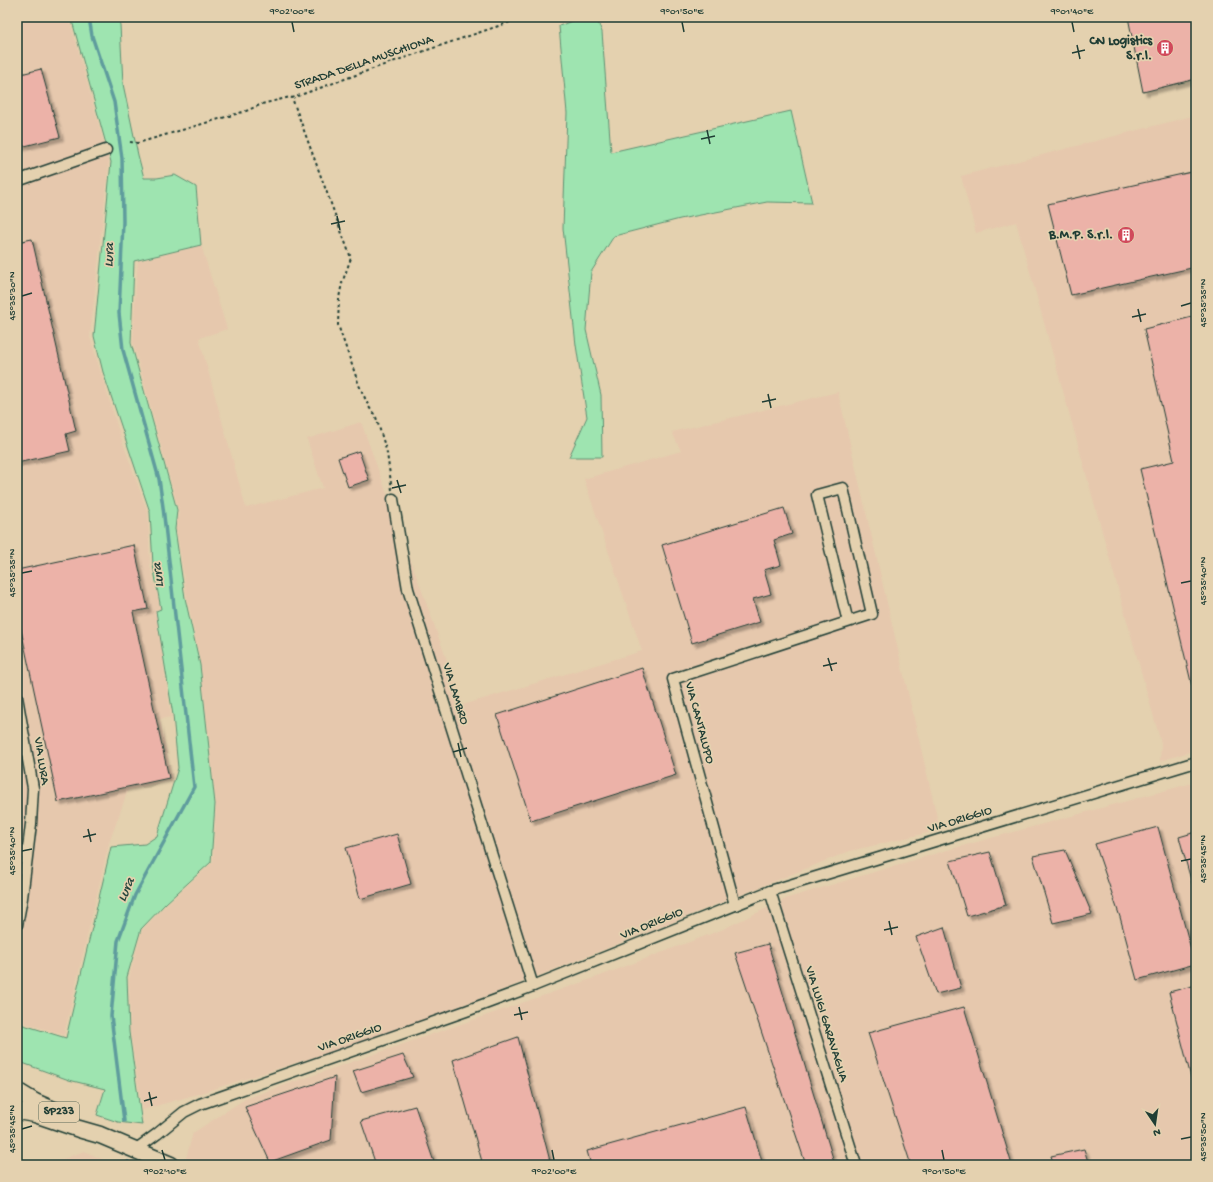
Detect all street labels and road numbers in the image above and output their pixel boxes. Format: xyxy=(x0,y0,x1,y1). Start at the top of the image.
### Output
street label: STRADA DELLA MUSCHIONA xyxy=(293,32,437,94)
street label: VIA LAMBRO xyxy=(438,660,472,727)
street label: VIA CANTALUPO xyxy=(681,679,717,766)
street label: VIA LURA xyxy=(30,735,52,787)
street label: VIA ORIGGIO xyxy=(925,803,994,837)
street label: VIA ORIGGIO xyxy=(618,905,686,944)
street label: VIA LUIGI GARAVAGLIA xyxy=(801,964,851,1085)
street label: VIA ORIGGIO xyxy=(315,1020,384,1056)
road number: SP233 xyxy=(39,1102,79,1122)

